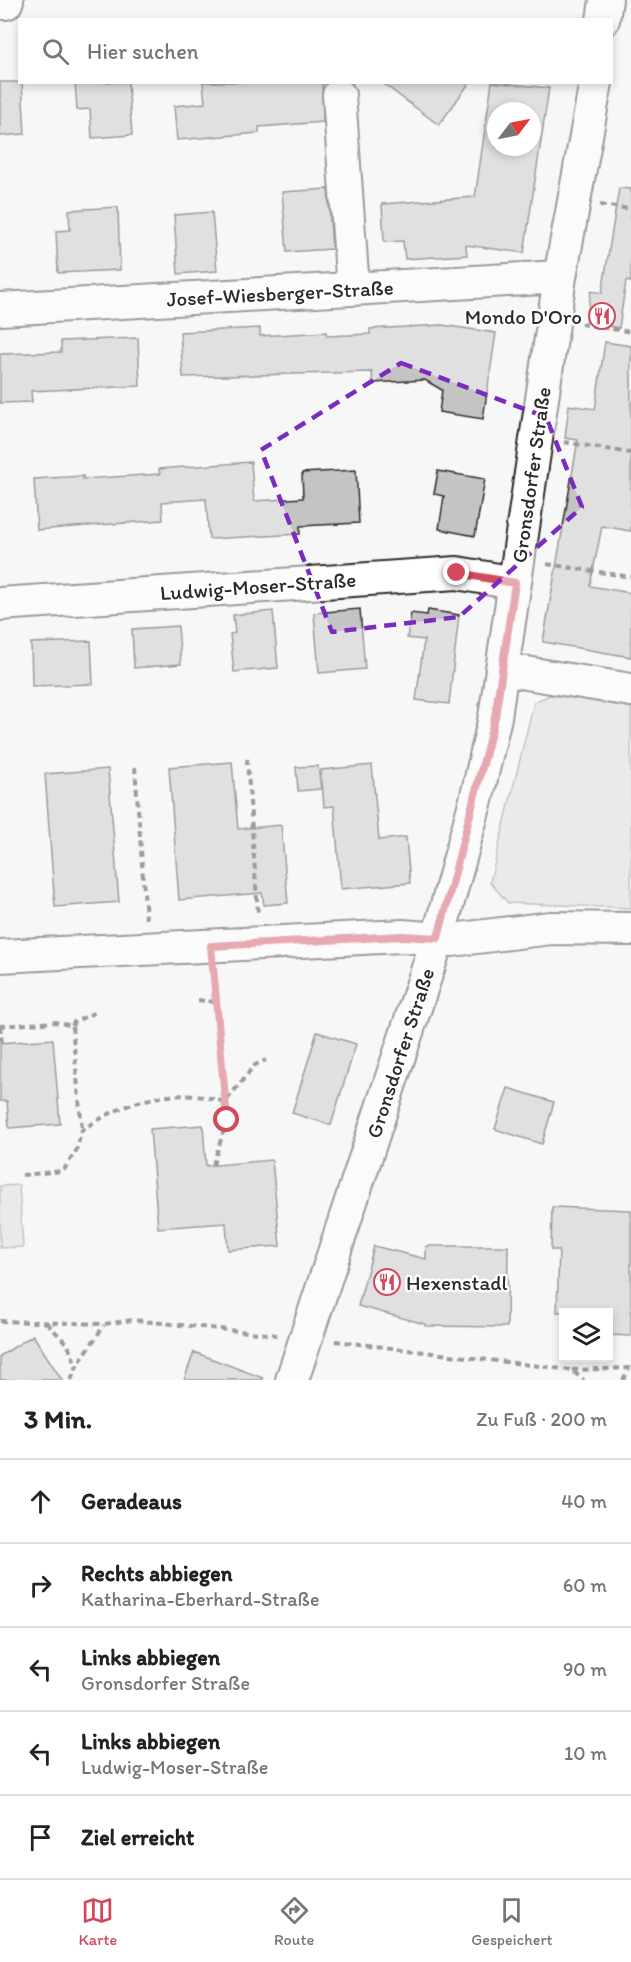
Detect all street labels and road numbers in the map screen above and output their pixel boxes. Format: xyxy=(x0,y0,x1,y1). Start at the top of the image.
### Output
street label: Josef-Wiesberger-Straße xyxy=(166,275,394,311)
street label: Gronsdorfer Straße xyxy=(506,385,556,565)
street label: Ludwig-Moser-Straße xyxy=(159,567,357,605)
street label: Gronsdorfer Straße xyxy=(361,965,439,1141)

